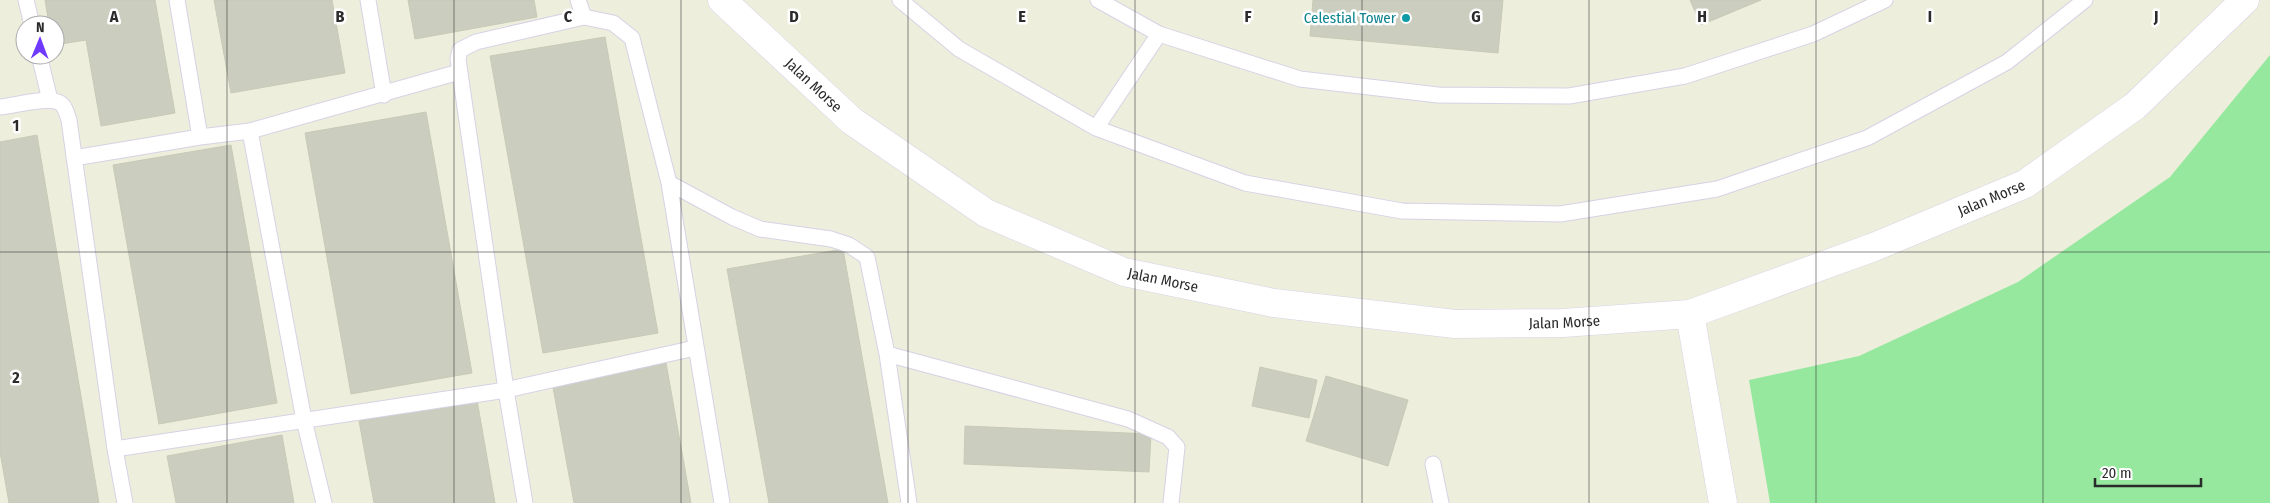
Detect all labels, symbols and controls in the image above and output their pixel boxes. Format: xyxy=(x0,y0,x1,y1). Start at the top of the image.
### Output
text: A xyxy=(109,7,119,26)
text: B xyxy=(336,7,345,26)
text: C xyxy=(564,7,573,26)
text: D xyxy=(789,7,799,26)
text: E xyxy=(1018,7,1026,26)
text: F xyxy=(1244,7,1252,26)
text: G xyxy=(1471,7,1481,26)
text: H xyxy=(1697,7,1707,26)
text: I xyxy=(1928,7,1932,26)
text: J xyxy=(2153,7,2158,26)
place label: Celestial Tower xyxy=(1304,9,1397,27)
marker: Celestial Tower xyxy=(1400,12,1412,24)
north arrow xyxy=(15,15,65,65)
text: N xyxy=(36,19,45,36)
street label: Jalan Morse xyxy=(781,54,846,116)
text: 1 xyxy=(13,116,19,135)
street label: Jalan Morse xyxy=(1955,176,2028,220)
street label: Jalan Morse xyxy=(1126,264,1200,296)
street label: Jalan Morse xyxy=(1529,311,1601,332)
text: 2 xyxy=(11,368,20,387)
scale bar xyxy=(2095,456,2201,488)
text: 20 m xyxy=(2102,464,2132,482)

